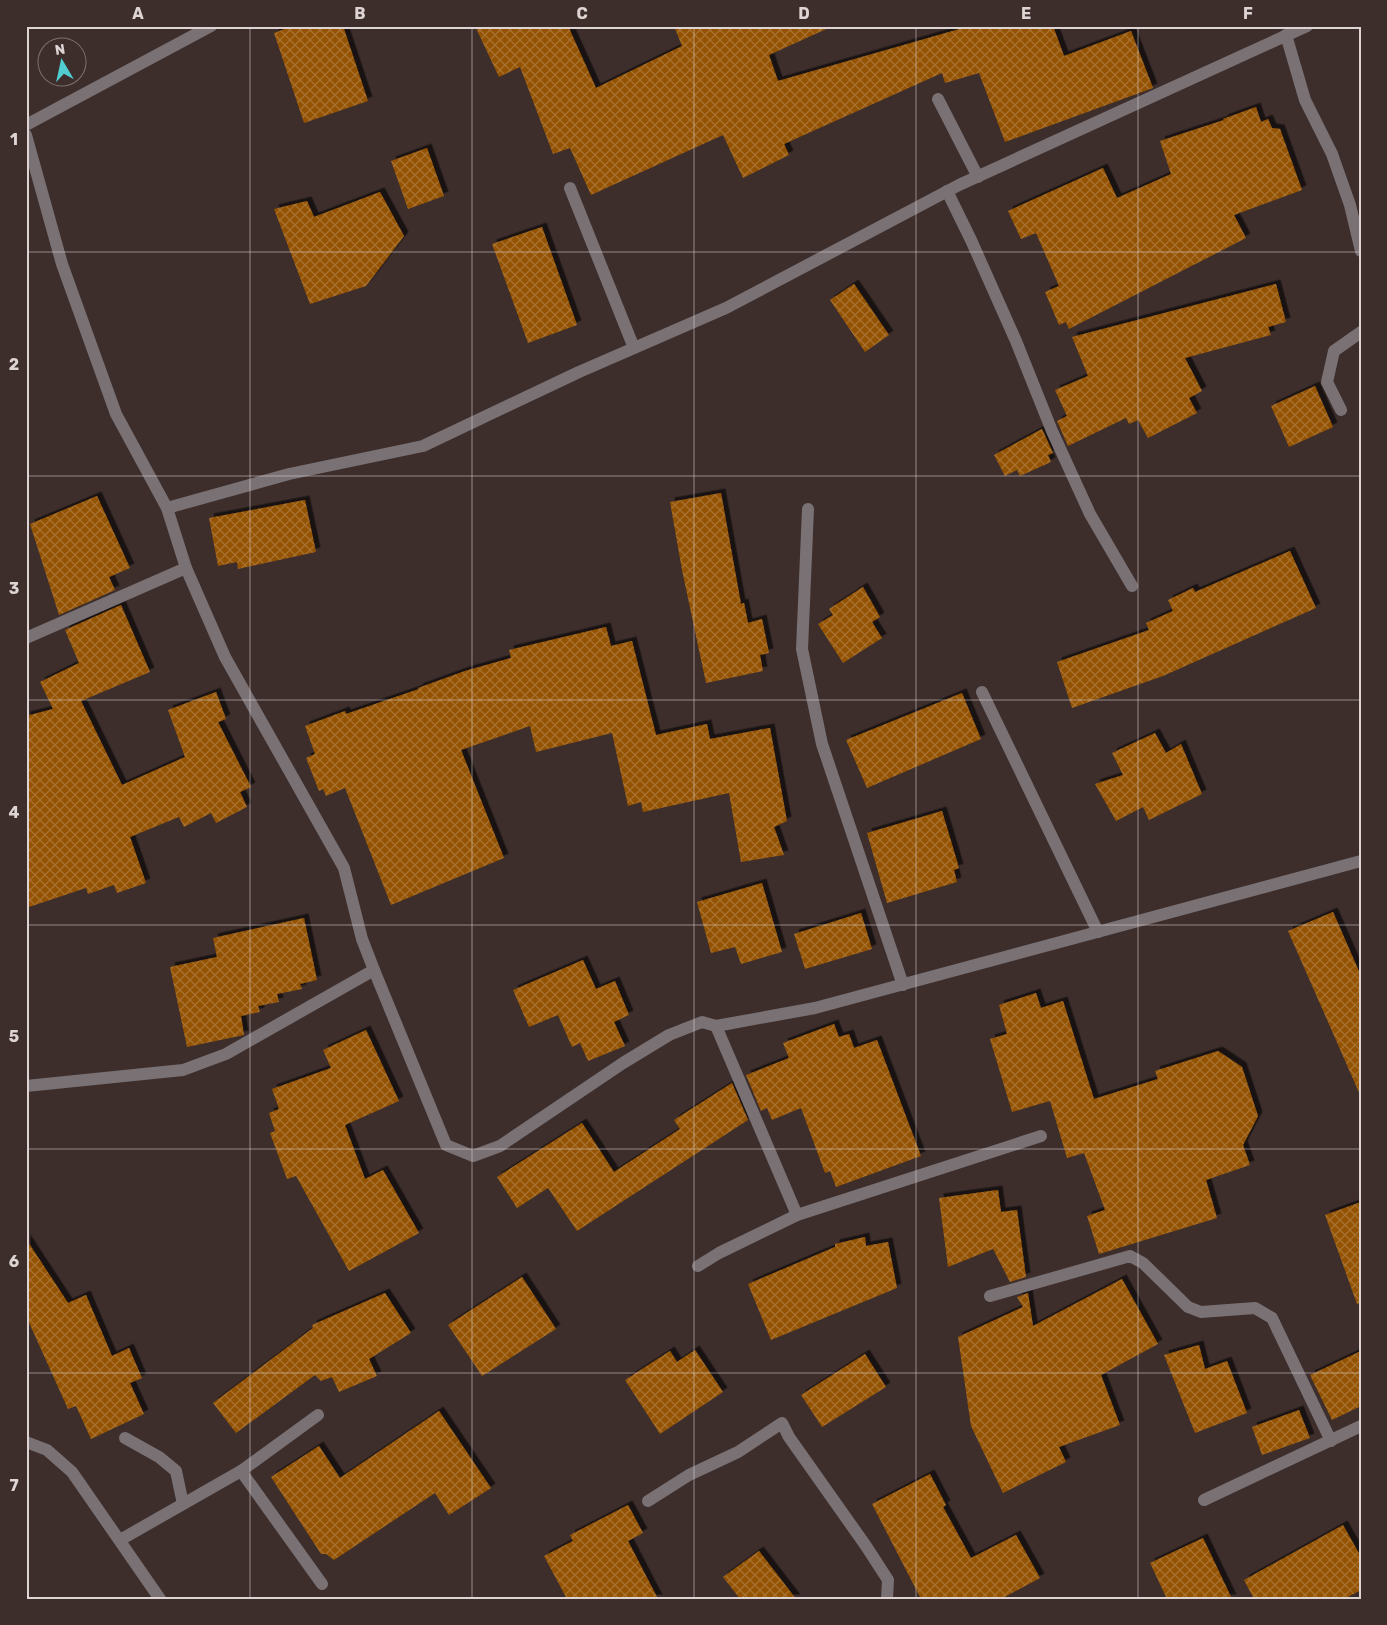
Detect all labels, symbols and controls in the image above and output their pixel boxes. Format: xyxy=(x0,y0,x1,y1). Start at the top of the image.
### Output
text: A xyxy=(132,4,144,23)
text: B xyxy=(354,4,366,23)
text: C xyxy=(576,4,588,23)
text: D xyxy=(798,4,810,23)
text: E xyxy=(1021,4,1031,23)
text: F xyxy=(1243,4,1253,23)
north arrow xyxy=(38,38,88,88)
text: N xyxy=(54,40,66,59)
text: 1 xyxy=(10,130,18,149)
text: 2 xyxy=(9,355,19,374)
text: 3 xyxy=(9,579,19,598)
text: 4 xyxy=(9,803,20,822)
text: 5 xyxy=(9,1027,19,1046)
text: 6 xyxy=(9,1252,19,1271)
text: 7 xyxy=(9,1476,19,1495)

